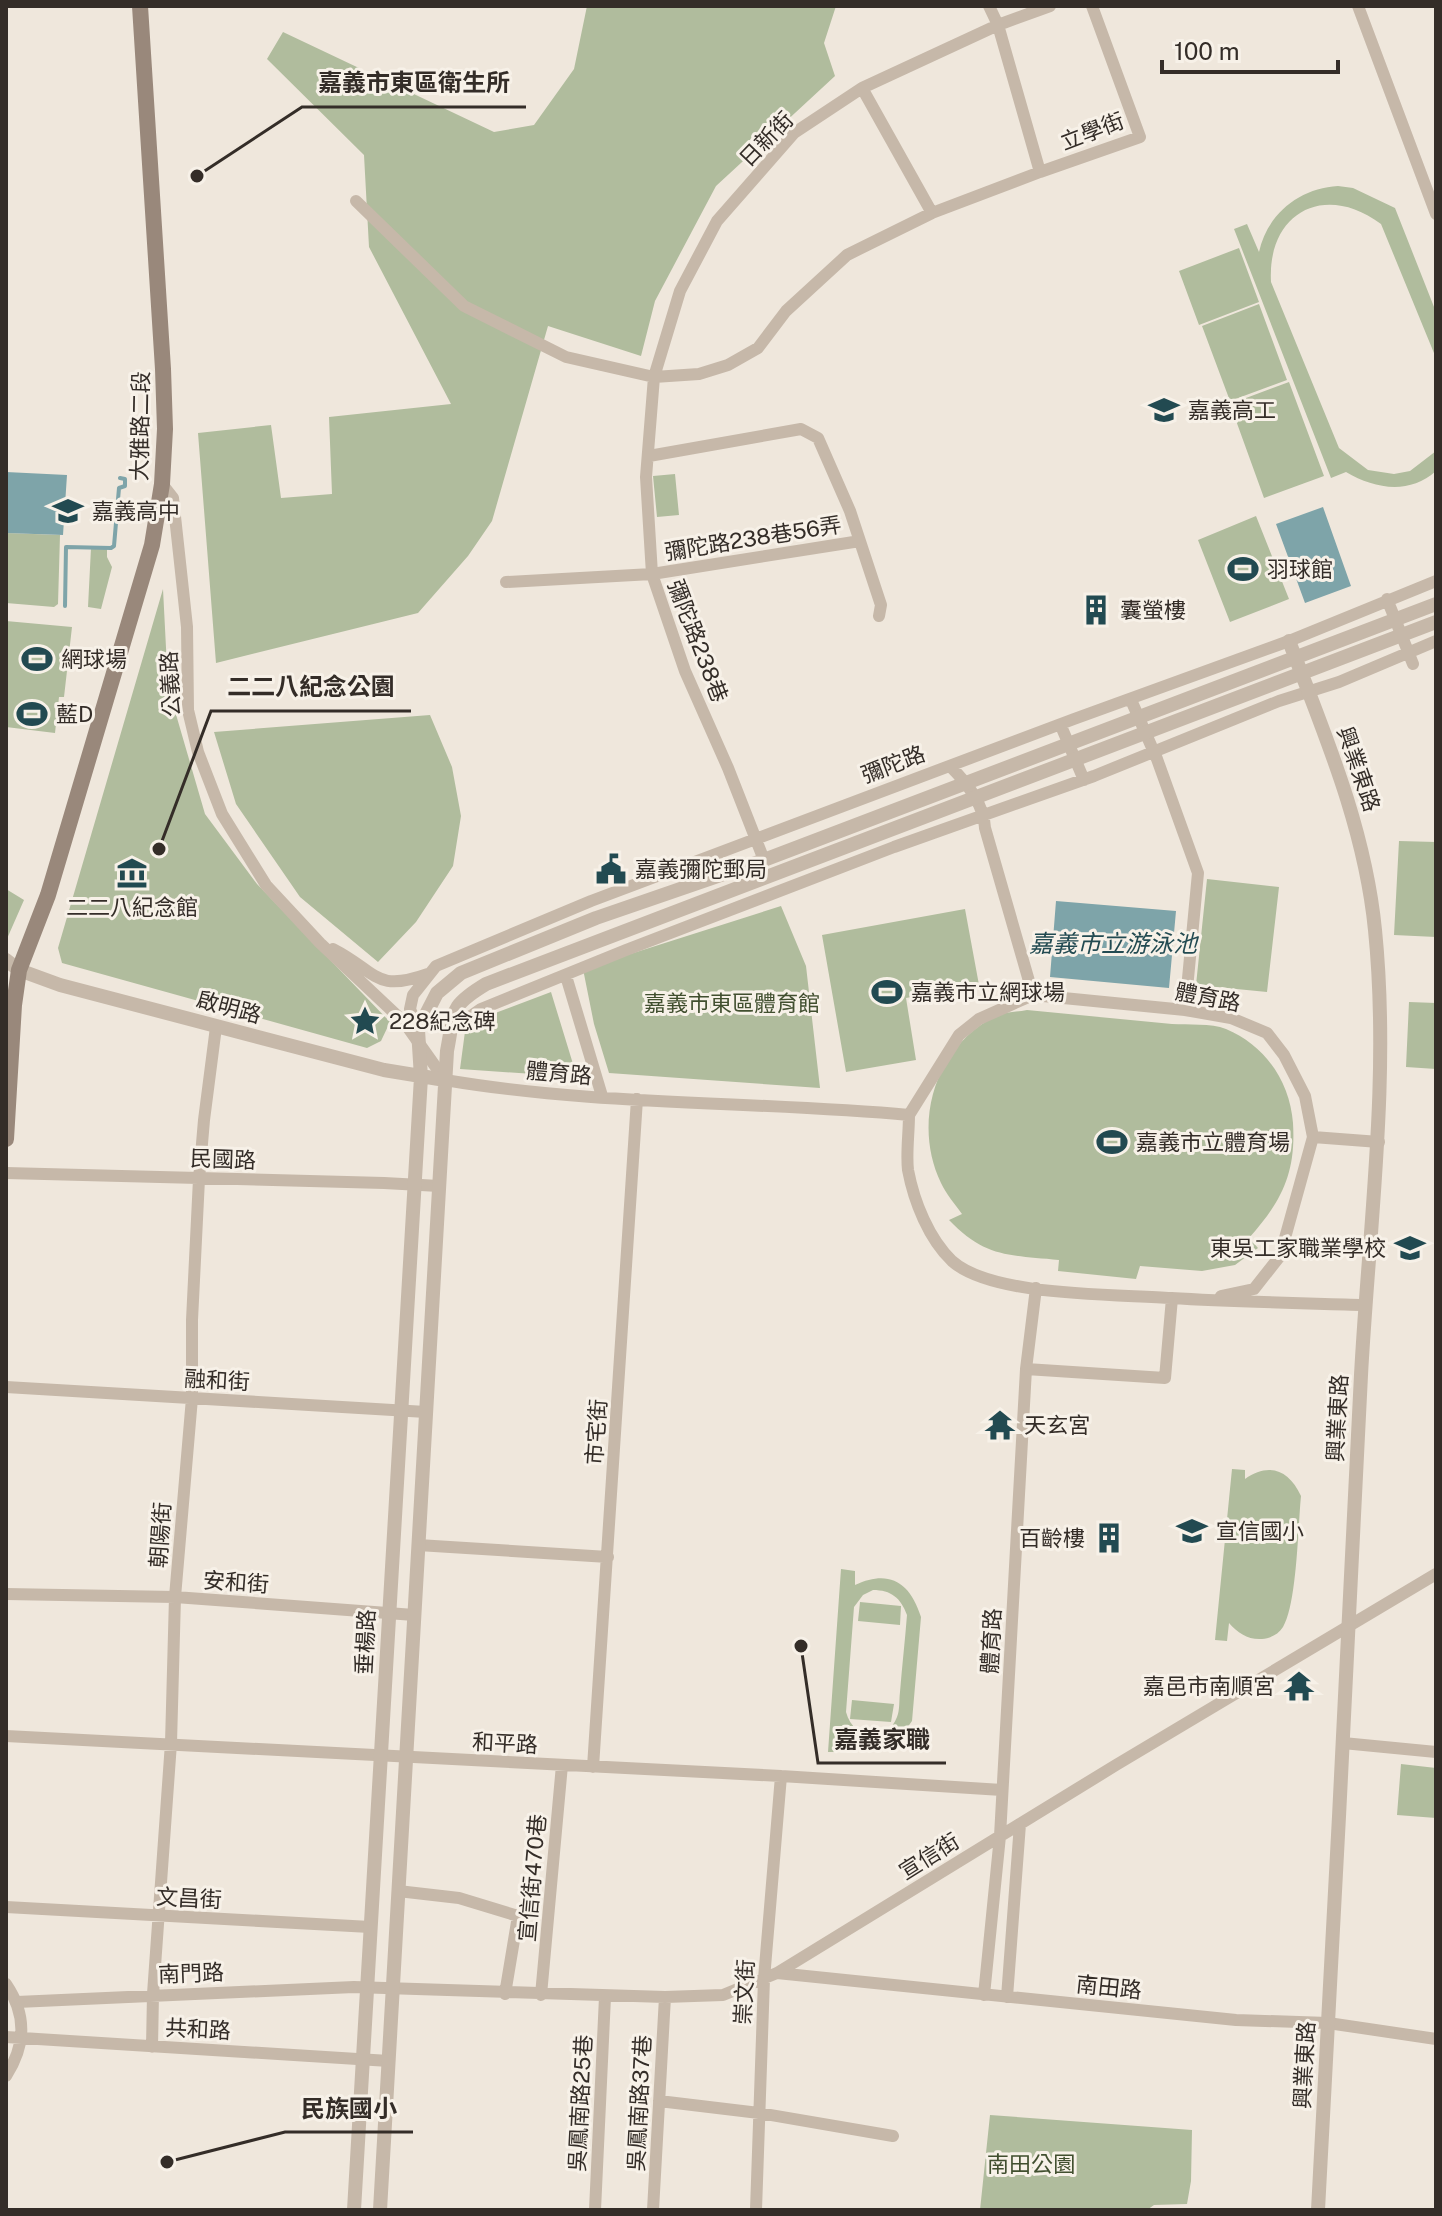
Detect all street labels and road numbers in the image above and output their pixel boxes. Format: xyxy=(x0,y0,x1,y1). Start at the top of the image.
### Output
street label: 日新街 xyxy=(734,106,798,172)
street label: 立學街 xyxy=(1057,107,1127,155)
street label: 大雅路二段 xyxy=(126,371,154,481)
street label: 彌陀路238巷56弄 xyxy=(663,511,843,565)
street label: 彌陀路238巷 xyxy=(663,576,733,706)
street label: 公義路 xyxy=(155,650,185,718)
street label: 興業東路 xyxy=(1332,723,1386,815)
street label: 彌陀路 xyxy=(858,740,928,788)
street label: 體育路 xyxy=(1173,978,1243,1016)
street label: 啟明路 xyxy=(194,986,264,1028)
street label: 體育路 xyxy=(525,1057,593,1089)
street label: 民國路 xyxy=(190,1145,256,1173)
street label: 融和街 xyxy=(183,1365,251,1395)
street label: 興業東路 xyxy=(1322,1373,1352,1463)
street label: 市宅街 xyxy=(581,1398,611,1466)
street label: 朝陽街 xyxy=(145,1501,175,1569)
street label: 安和街 xyxy=(202,1567,270,1597)
street label: 體育路 xyxy=(976,1607,1006,1675)
street label: 垂楊路 xyxy=(350,1608,380,1676)
street label: 和平路 xyxy=(471,1728,539,1758)
street label: 宣信街470巷 xyxy=(513,1813,551,1943)
street label: 宣信街 xyxy=(894,1827,964,1885)
street label: 文昌街 xyxy=(155,1883,223,1913)
street label: 崇文街 xyxy=(729,1958,759,2026)
street label: 南門路 xyxy=(158,1959,224,1987)
street label: 南田路 xyxy=(1075,1971,1143,2003)
street label: 共和路 xyxy=(164,2014,232,2044)
street label: 興業東路 xyxy=(1289,2020,1319,2110)
street label: 吳鳳南路25巷 xyxy=(563,2034,597,2172)
street label: 吳鳳南路37巷 xyxy=(622,2034,656,2172)

